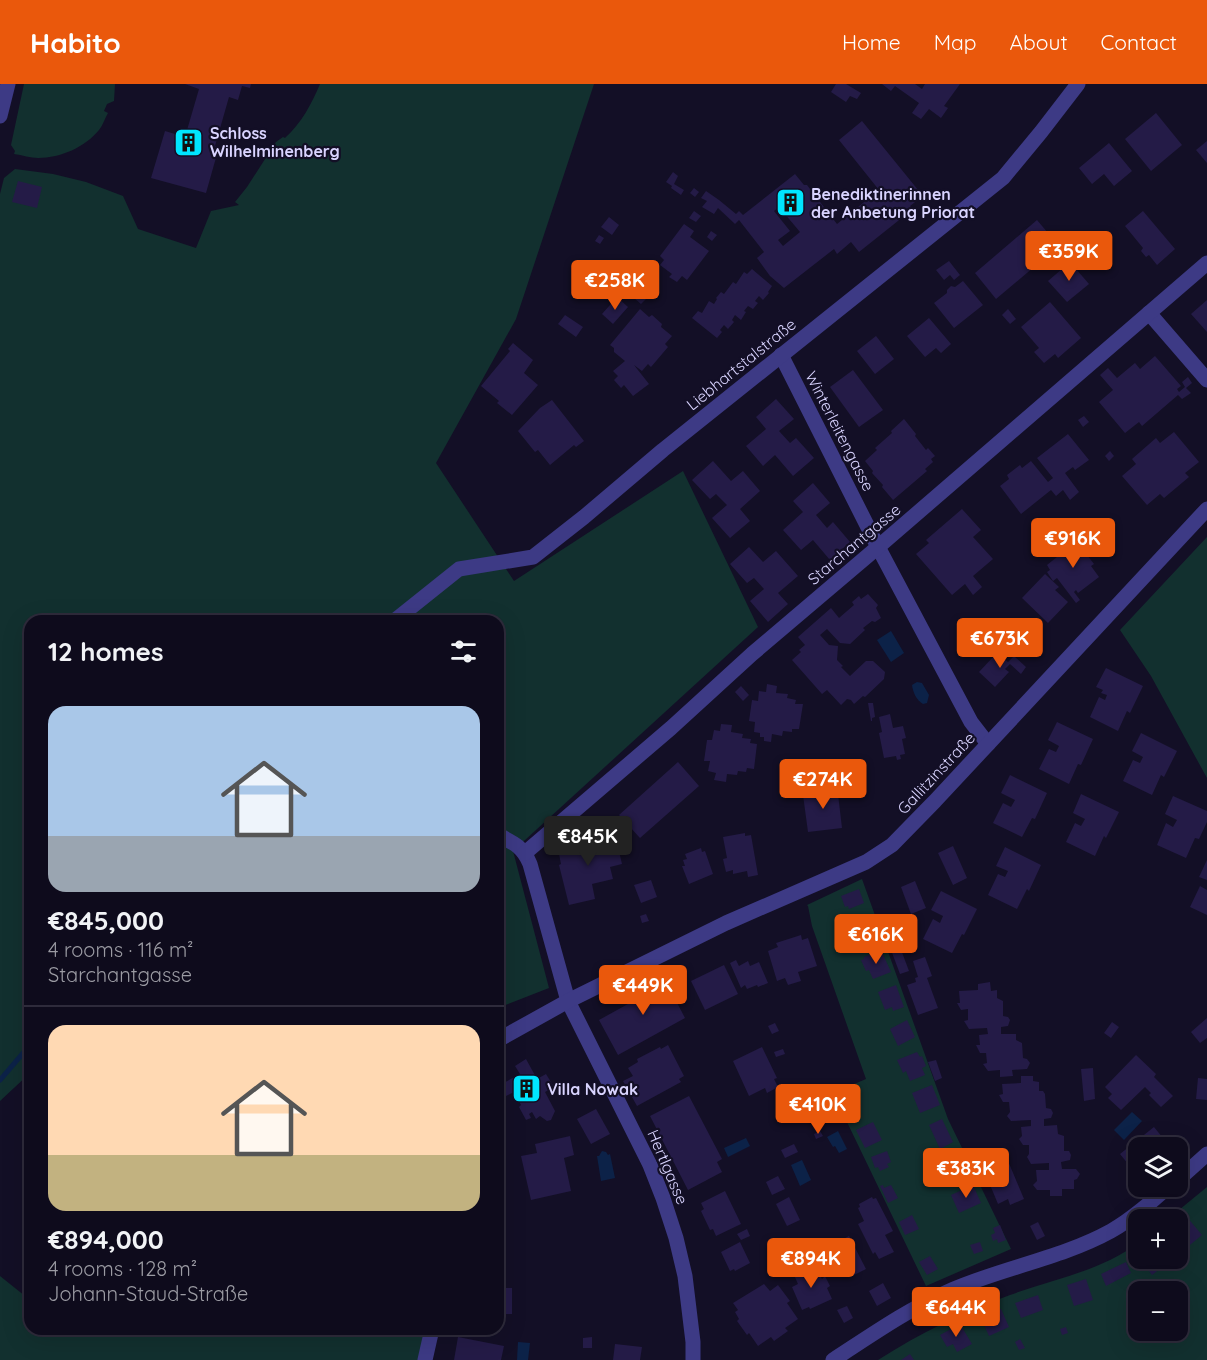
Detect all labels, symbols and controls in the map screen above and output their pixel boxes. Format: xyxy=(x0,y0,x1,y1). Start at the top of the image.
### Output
text: Habito xyxy=(30,25,121,60)
text: Home xyxy=(842,29,901,55)
text: Map xyxy=(934,29,977,55)
text: About xyxy=(1010,29,1068,55)
text: Contact xyxy=(1101,29,1177,55)
place label: Schloss Wilhelminenberg xyxy=(210,123,340,161)
building icon: Schloss Wilhelminenberg xyxy=(173,126,205,158)
place label: Benediktinerinnen der Anbetung Priorat xyxy=(811,184,975,222)
building icon: Benediktinerinnen der Anbetung Priorat xyxy=(774,187,806,219)
pin: €359K xyxy=(1027,231,1111,282)
text: €359K xyxy=(1039,238,1099,263)
pin: €258K xyxy=(573,260,657,311)
text: €258K xyxy=(585,267,645,292)
street label: Liebhartstalstraße xyxy=(682,314,800,414)
street label: Winterleitengasse xyxy=(801,368,879,494)
street label: Starchantgasse xyxy=(803,499,905,589)
pin: €916K xyxy=(1031,518,1115,569)
text: €916K xyxy=(1045,525,1101,550)
pin: €673K xyxy=(958,618,1042,669)
text: €673K xyxy=(971,625,1029,650)
text: 12 homes xyxy=(48,635,164,668)
icon: filters xyxy=(447,635,480,668)
street label: Gallitzinstraße xyxy=(893,728,979,818)
icon: home xyxy=(210,745,318,853)
pin: €274K xyxy=(781,759,865,810)
text: €274K xyxy=(794,766,852,791)
pin: €845K xyxy=(546,816,630,867)
text: €845K xyxy=(558,823,618,848)
text: €845,000 xyxy=(48,904,164,937)
pin: €616K xyxy=(834,914,918,965)
text: €616K xyxy=(848,921,904,946)
text: 4 rooms · 116 m² xyxy=(48,937,193,962)
text: Starchantgasse xyxy=(48,962,192,987)
pin: €449K xyxy=(601,965,685,1016)
text: €449K xyxy=(613,972,673,997)
icon: home xyxy=(210,1064,318,1172)
building icon: Villa Nowak xyxy=(510,1073,542,1105)
place label: Villa Nowak xyxy=(547,1079,638,1099)
pin: €410K xyxy=(776,1084,860,1135)
text: €410K xyxy=(790,1091,846,1116)
street label: Hertlgasse xyxy=(643,1127,693,1207)
map controls xyxy=(1128,1137,1188,1341)
button: layers xyxy=(1128,1137,1188,1197)
pin: €383K xyxy=(924,1148,1008,1199)
text: €383K xyxy=(937,1155,995,1180)
button: + xyxy=(1128,1209,1188,1269)
text: €894,000 xyxy=(48,1223,164,1256)
pin: €894K xyxy=(769,1238,853,1289)
text: €894K xyxy=(781,1245,841,1270)
text: 4 rooms · 128 m² xyxy=(48,1256,197,1281)
text: Johann-Staud-Straße xyxy=(48,1281,248,1306)
button: − xyxy=(1128,1281,1188,1341)
pin: €644K xyxy=(914,1287,998,1338)
text: €644K xyxy=(926,1294,986,1319)

